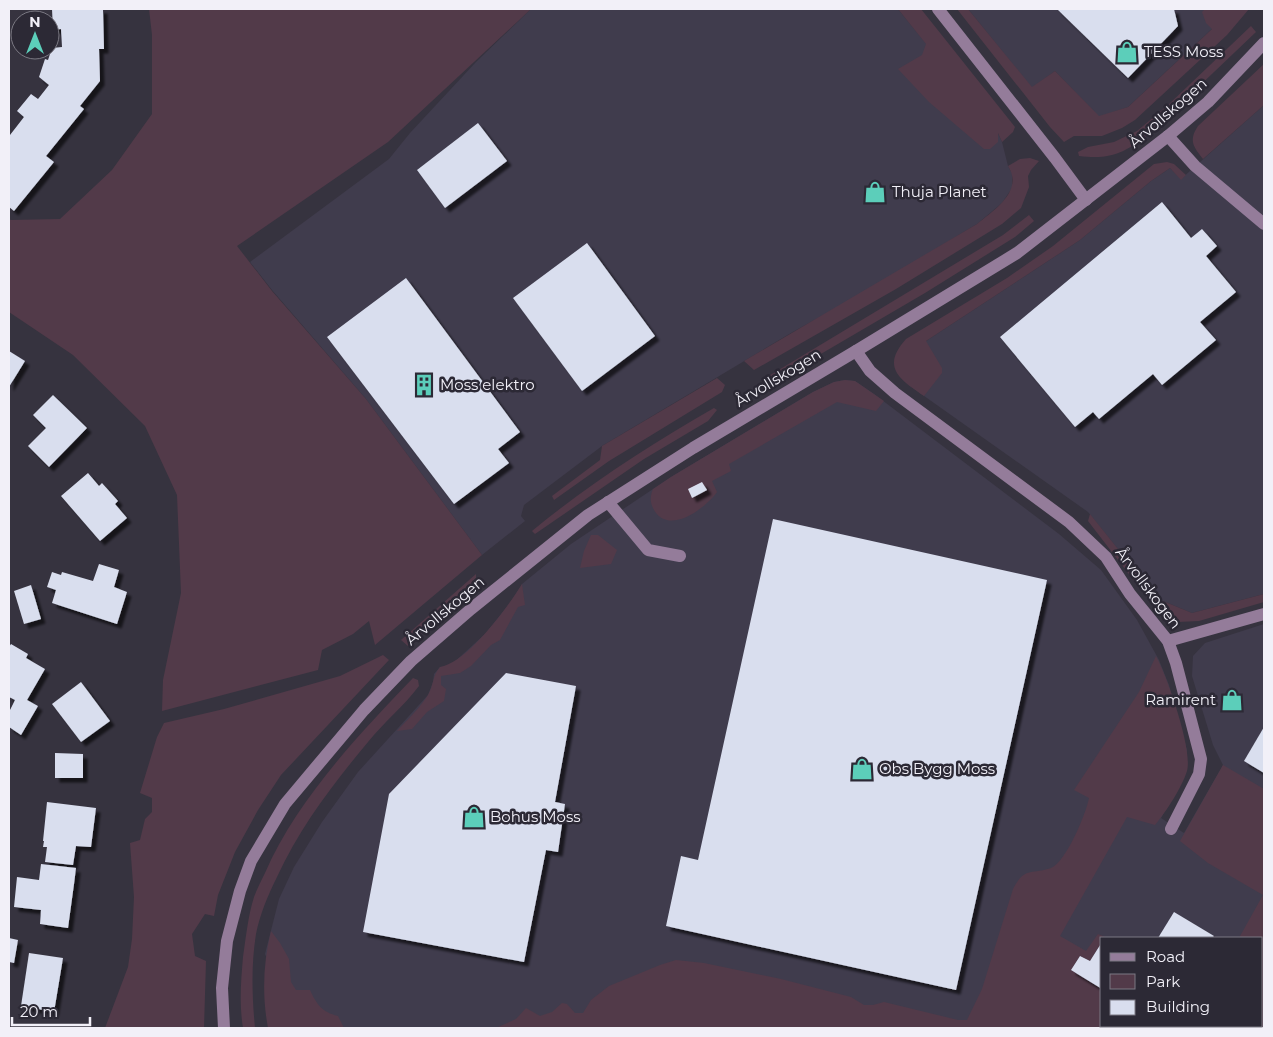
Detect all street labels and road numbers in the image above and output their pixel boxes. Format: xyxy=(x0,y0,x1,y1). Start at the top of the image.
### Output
street label: Årvollskogen xyxy=(1125,74,1211,152)
street label: Årvollskogen xyxy=(731,344,824,411)
street label: Årvollskogen xyxy=(1112,543,1185,632)
street label: Årvollskogen xyxy=(401,572,488,649)

